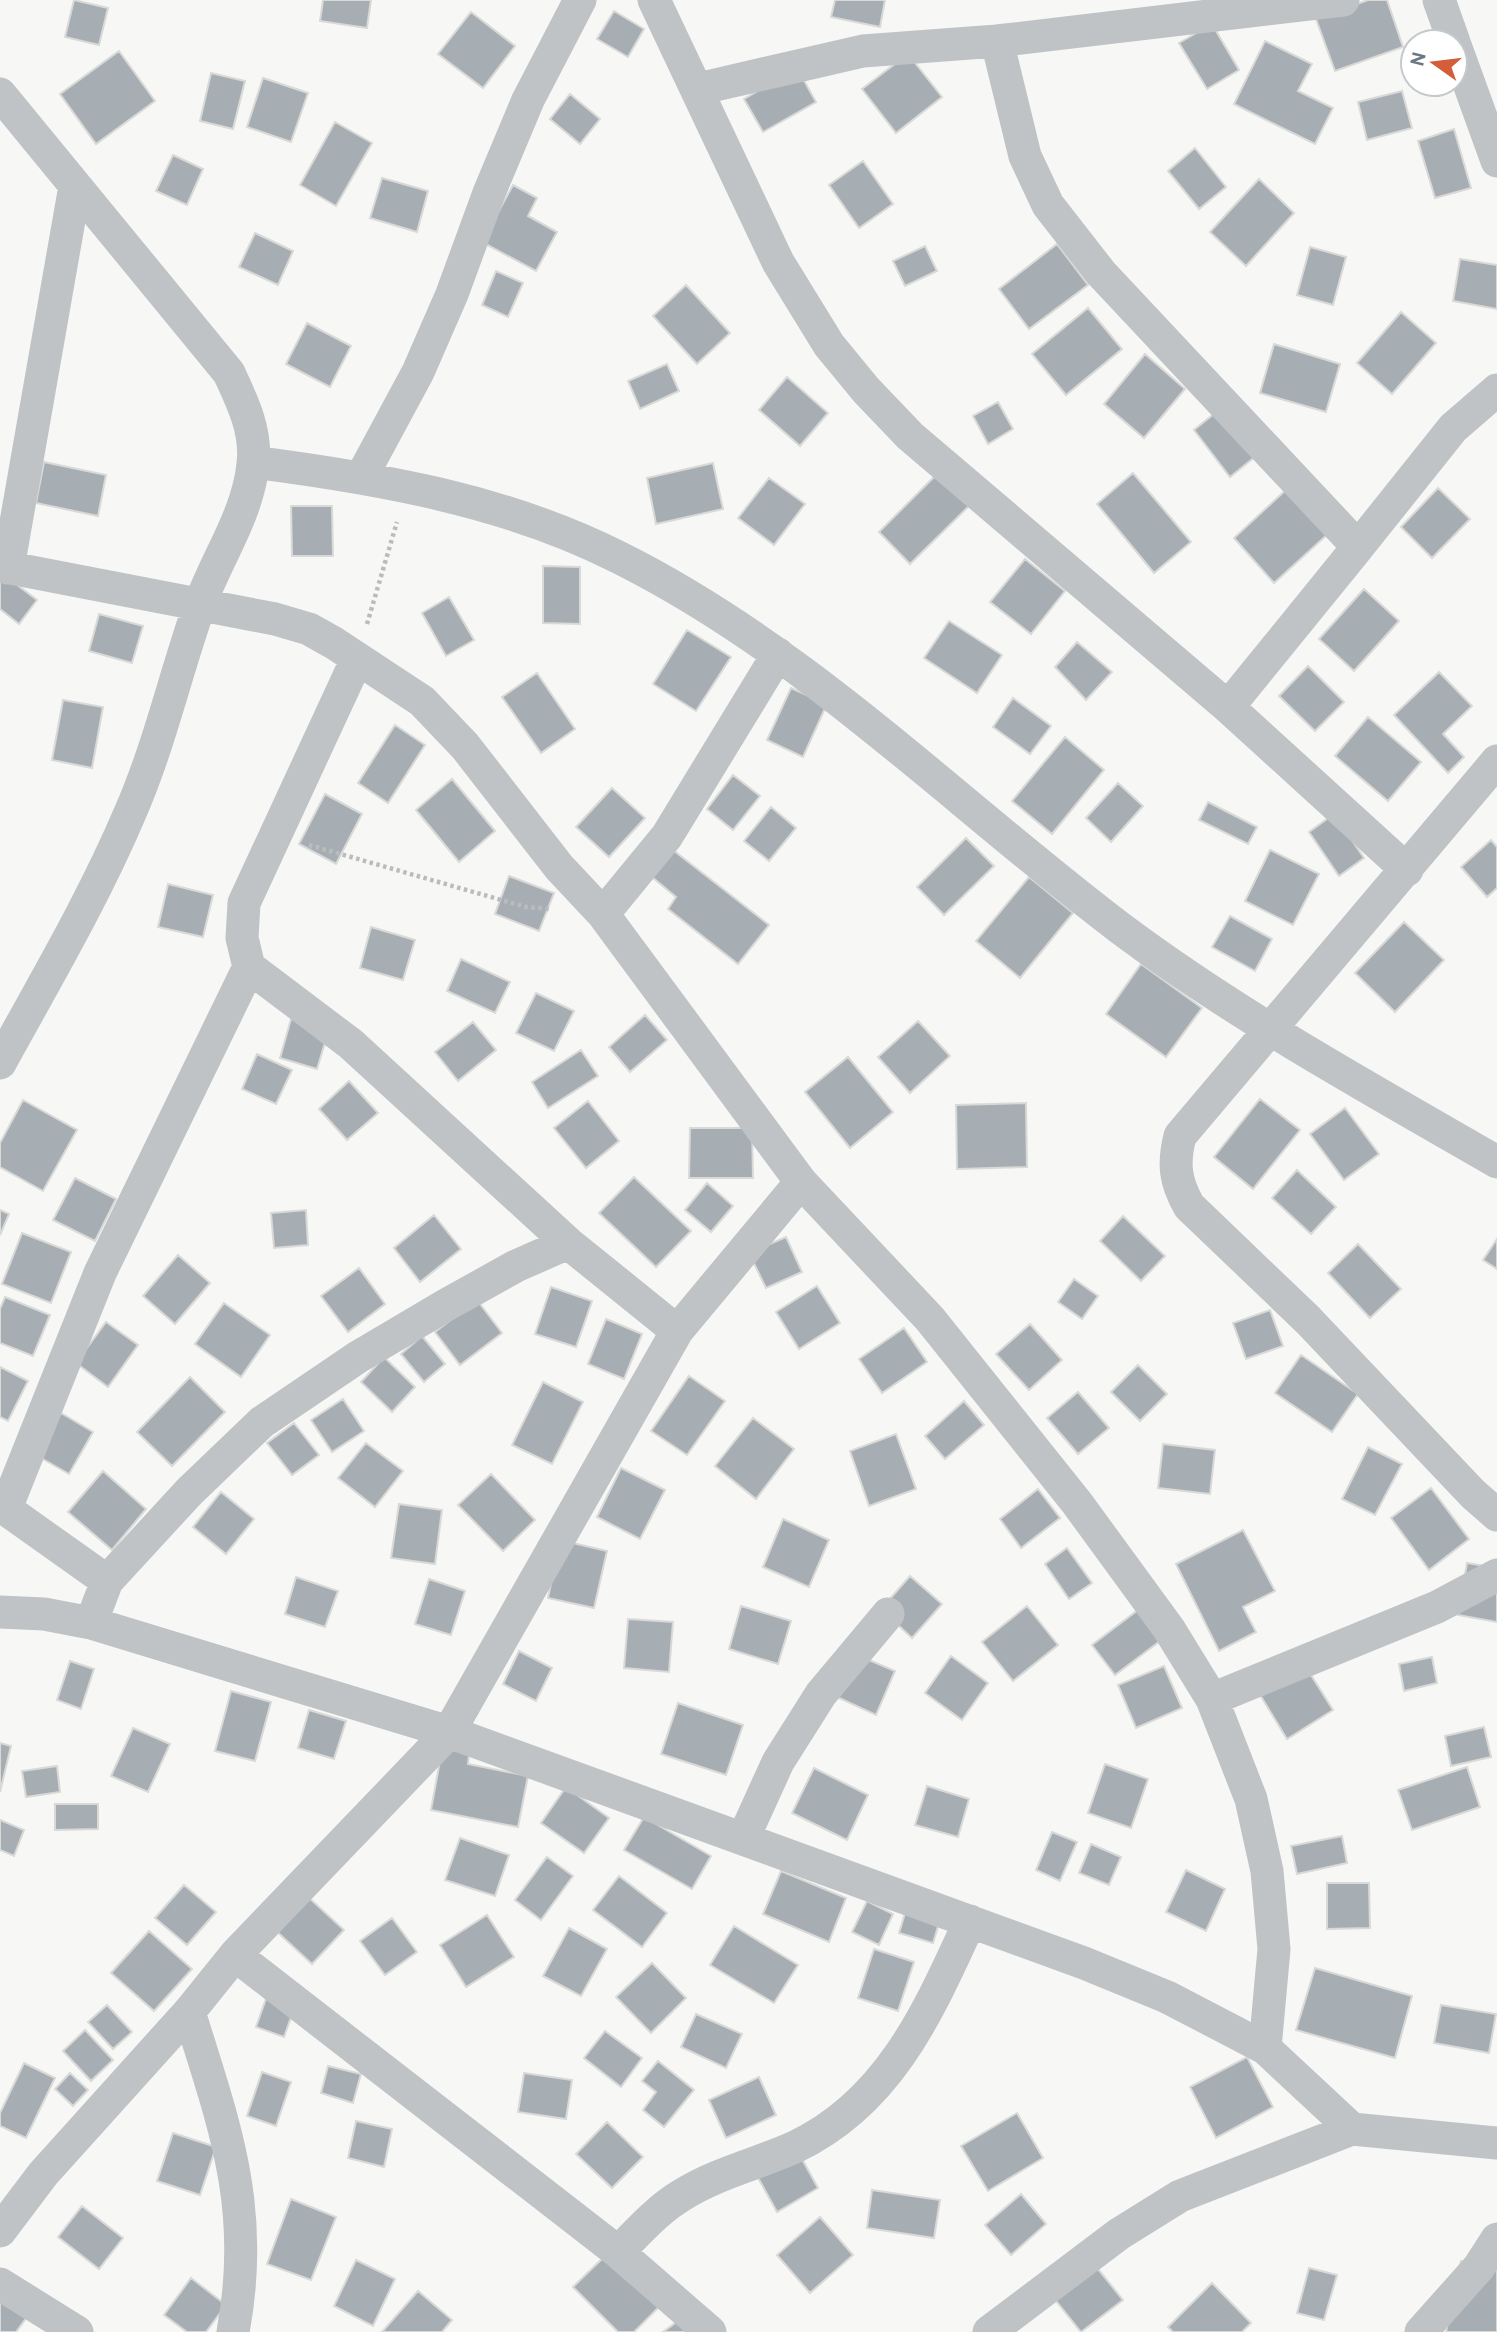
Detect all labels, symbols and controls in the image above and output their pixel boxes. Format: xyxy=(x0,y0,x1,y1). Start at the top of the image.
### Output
north arrow xyxy=(1399,28,1469,98)
text: N xyxy=(1406,50,1433,69)

